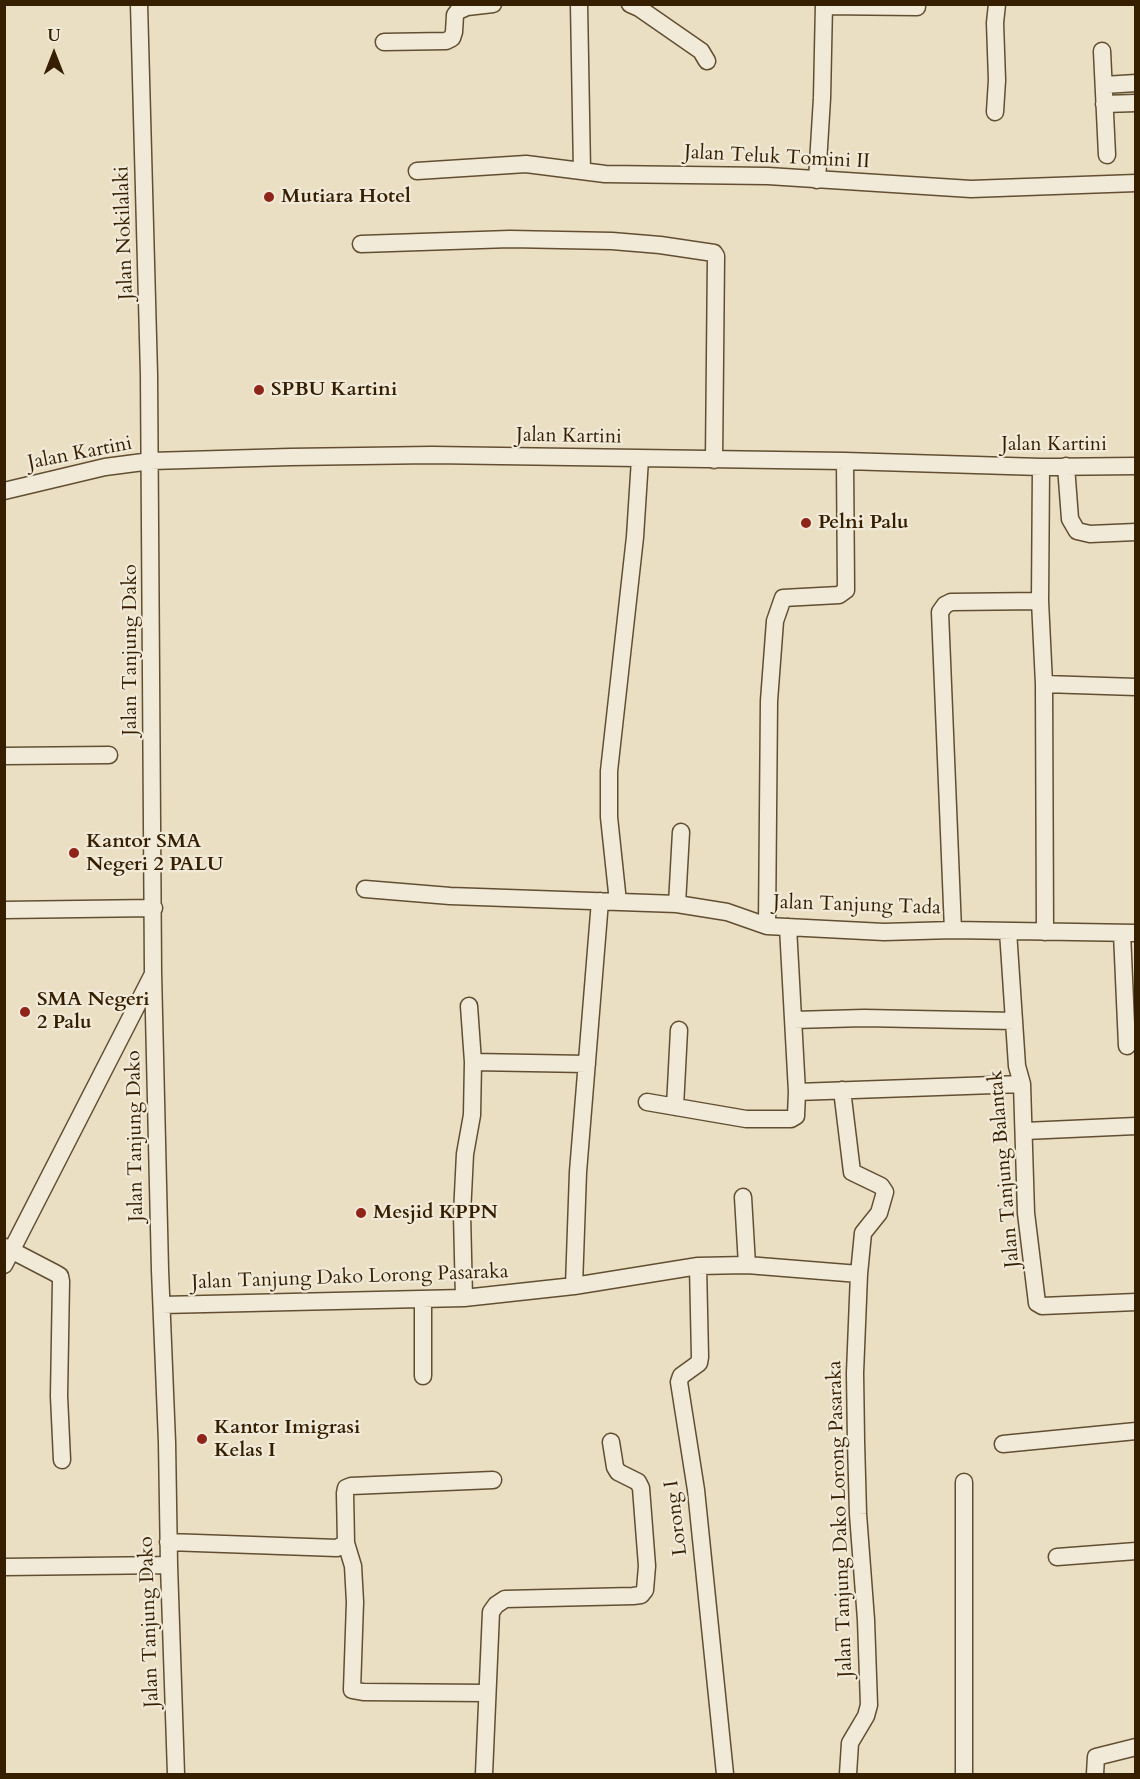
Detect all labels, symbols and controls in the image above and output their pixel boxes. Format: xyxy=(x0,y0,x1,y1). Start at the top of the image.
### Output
north arrow xyxy=(24,24,84,84)
text: U xyxy=(47,25,61,47)
street label: Jalan Teluk Tomini II xyxy=(684,141,870,175)
street label: Jalan Nokilalaki xyxy=(111,166,139,300)
place label: Mutiara Hotel xyxy=(281,185,411,209)
marker: Mutiara Hotel xyxy=(262,190,276,204)
place label: SPBU Kartini xyxy=(271,378,397,402)
marker: SPBU Kartini xyxy=(252,383,266,397)
street label: Jalan Kartini xyxy=(516,424,622,450)
street label: Jalan Kartini xyxy=(26,432,134,476)
street label: Jalan Kartini xyxy=(1001,433,1107,457)
place label: Pelni Palu xyxy=(818,511,909,535)
marker: Pelni Palu xyxy=(799,516,813,530)
street label: Jalan Tanjung Dako xyxy=(119,564,143,736)
place label: Kantor SMA Negeri 2 PALU xyxy=(86,830,223,877)
marker: Kantor SMA Negeri 2 PALU xyxy=(67,846,81,860)
street label: Jalan Tanjung Tada xyxy=(773,891,941,921)
place label: SMA Negeri 2 Palu xyxy=(37,988,150,1035)
marker: SMA Negeri 2 Palu xyxy=(18,1005,32,1019)
street label: Jalan Tanjung Dako xyxy=(123,1050,149,1222)
street label: Jalan Tanjung Balantak xyxy=(984,1069,1026,1269)
place label: Mesjid KPPN xyxy=(373,1201,498,1225)
marker: Mesjid KPPN xyxy=(354,1206,368,1220)
street label: Jalan Tanjung Dako Lorong Pasaraka xyxy=(191,1260,509,1296)
street label: Jalan Tanjung Dako Lorong Pasaraka xyxy=(823,1360,859,1678)
place label: Kantor Imigrasi Kelas I xyxy=(214,1416,360,1463)
marker: Kantor Imigrasi Kelas I xyxy=(195,1432,209,1446)
street label: Lorong I xyxy=(660,1479,694,1557)
street label: Jalan Tanjung Dako xyxy=(135,1536,165,1708)

